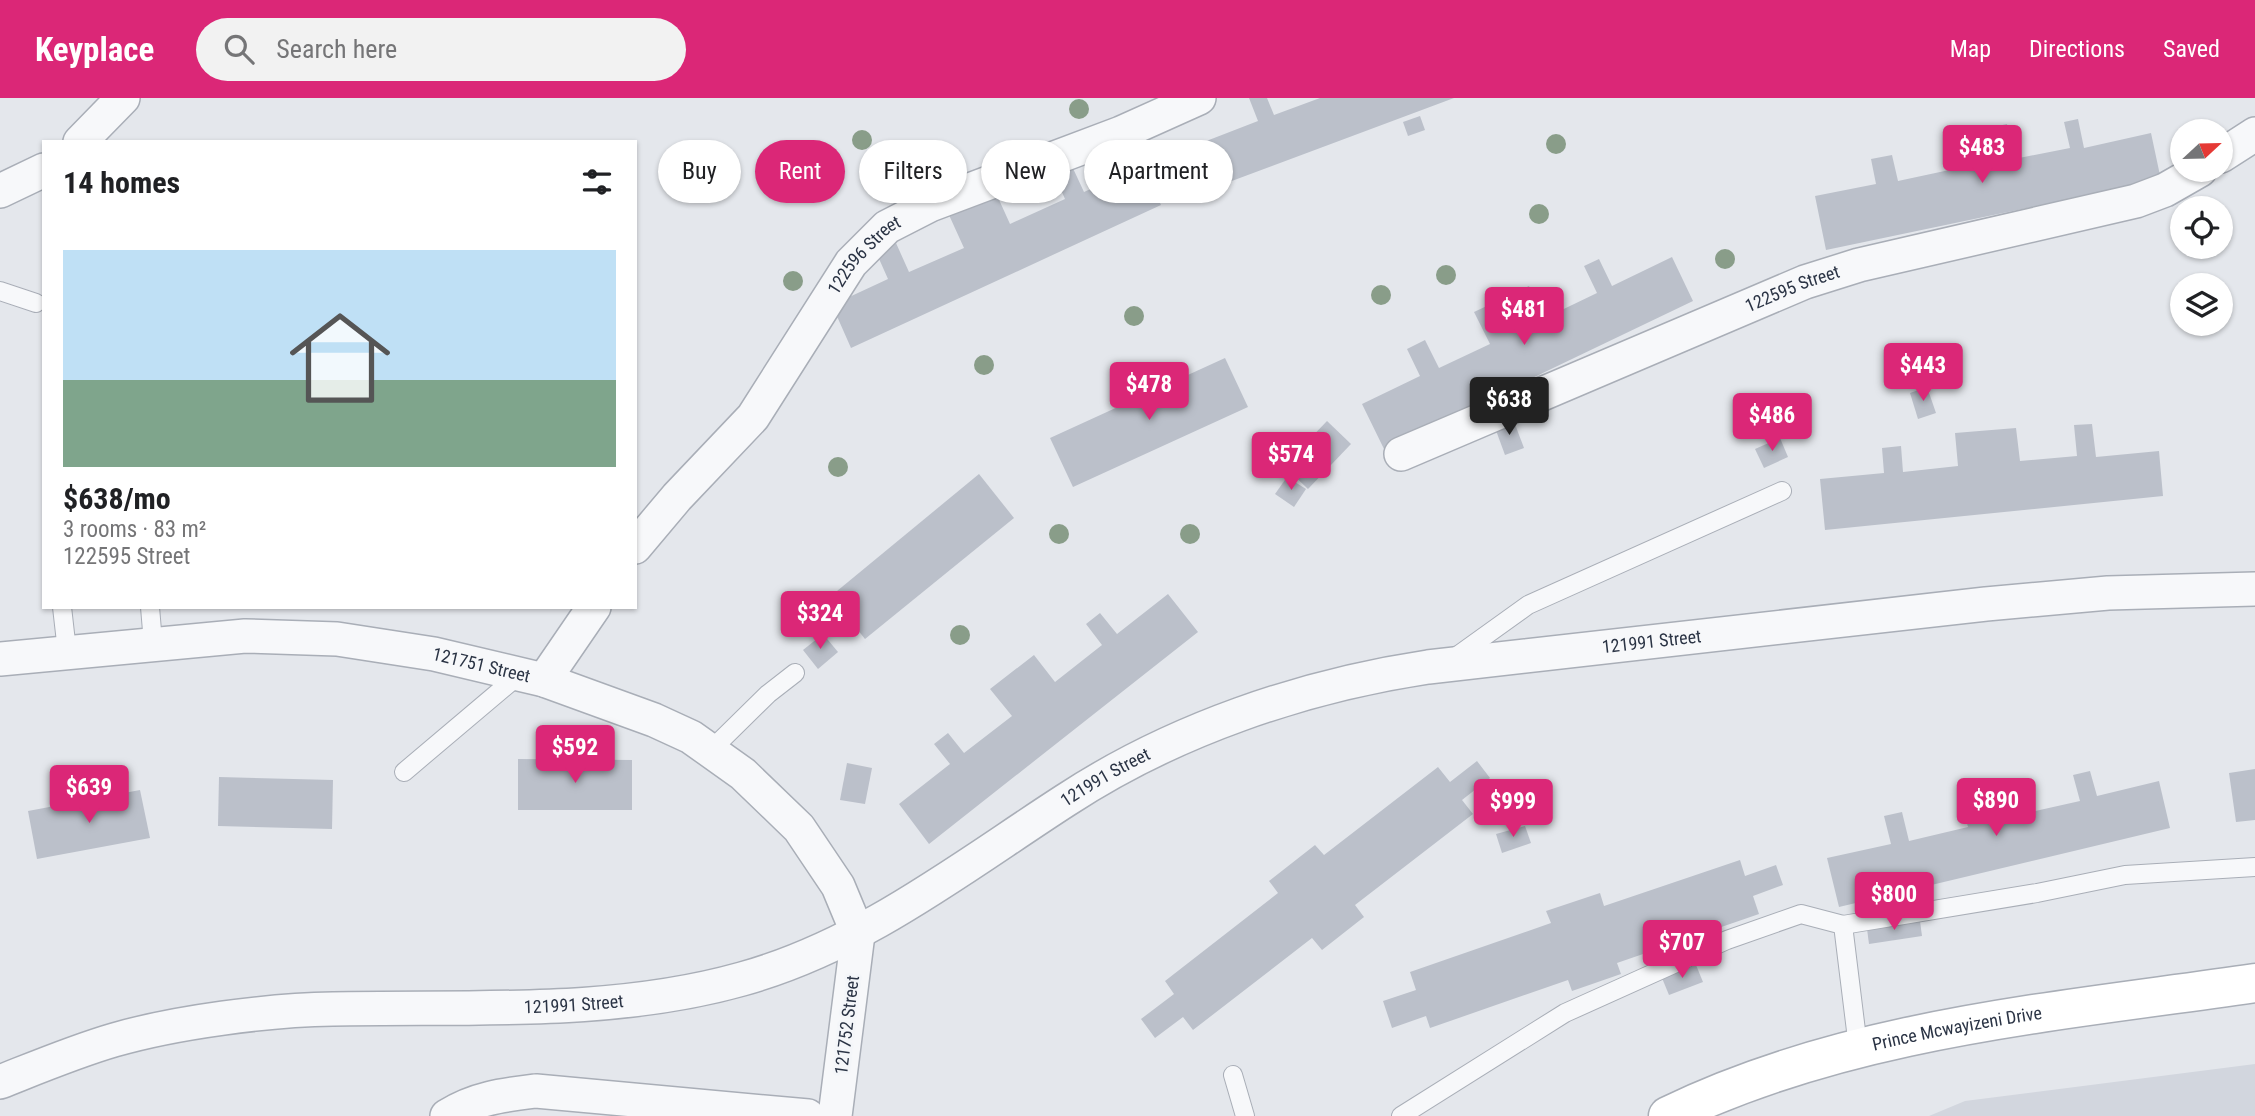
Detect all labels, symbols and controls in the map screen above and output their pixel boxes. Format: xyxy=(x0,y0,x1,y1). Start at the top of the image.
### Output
search box xyxy=(196,18,686,81)
text: Keyplace xyxy=(35,30,154,69)
icon: search xyxy=(220,30,258,68)
text: Search here xyxy=(276,34,397,64)
text: Map xyxy=(1950,35,1991,63)
text: Directions xyxy=(2029,35,2125,63)
text: Saved xyxy=(2163,35,2220,63)
north arrow xyxy=(2170,119,2233,182)
map controls xyxy=(2170,119,2233,336)
pin: $483 xyxy=(1941,126,2023,185)
text: $483 xyxy=(1959,134,2005,161)
chip: Buy xyxy=(658,140,741,203)
chip: Rent xyxy=(755,140,845,203)
chip: Filters xyxy=(859,140,967,203)
chip: New xyxy=(981,140,1070,203)
chip: Apartment xyxy=(1084,140,1233,203)
icon: filters xyxy=(578,163,616,201)
text: 14 homes xyxy=(63,165,180,200)
button: locate xyxy=(2170,196,2233,259)
street label: 122596 Street xyxy=(823,211,904,298)
street label: 122595 Street xyxy=(1742,261,1842,316)
button: layers xyxy=(2170,273,2233,336)
pin: $481 xyxy=(1483,288,1565,347)
icon: home xyxy=(277,295,403,421)
text: $481 xyxy=(1501,296,1547,323)
pin: $443 xyxy=(1882,344,1964,403)
text: $443 xyxy=(1900,352,1946,379)
pin: $478 xyxy=(1108,362,1190,422)
text: $478 xyxy=(1126,371,1172,398)
pin: $638 xyxy=(1468,378,1550,437)
text: $638 xyxy=(1486,386,1532,413)
pin: $486 xyxy=(1731,394,1813,453)
text: $486 xyxy=(1749,402,1795,429)
pin: $574 xyxy=(1250,432,1332,492)
text: $574 xyxy=(1268,441,1314,468)
text: $638/mo xyxy=(63,481,171,516)
text: 3 rooms · 83 m² xyxy=(63,516,206,543)
text: 122595 Street xyxy=(63,543,190,570)
pin: $324 xyxy=(779,592,861,651)
text: $324 xyxy=(797,600,843,627)
street label: 121991 Street xyxy=(1601,625,1702,657)
street label: 121751 Street xyxy=(431,643,532,686)
pin: $592 xyxy=(534,726,616,785)
text: $592 xyxy=(552,734,598,761)
street label: 121991 Street xyxy=(1056,743,1153,811)
pin: $639 xyxy=(48,766,130,825)
text: $639 xyxy=(66,774,112,801)
pin: $890 xyxy=(1955,778,2037,838)
pin: $999 xyxy=(1472,780,1554,839)
text: $890 xyxy=(1973,787,2019,814)
text: $999 xyxy=(1490,788,1536,815)
pin: $800 xyxy=(1853,872,1935,932)
text: $800 xyxy=(1871,881,1917,908)
pin: $707 xyxy=(1641,920,1723,980)
text: $707 xyxy=(1659,929,1705,956)
street label: 121752 Street xyxy=(830,974,863,1076)
street label: 121991 Street xyxy=(524,990,624,1017)
street label: Prince Mcwayizeni Drive xyxy=(1870,1002,2043,1055)

